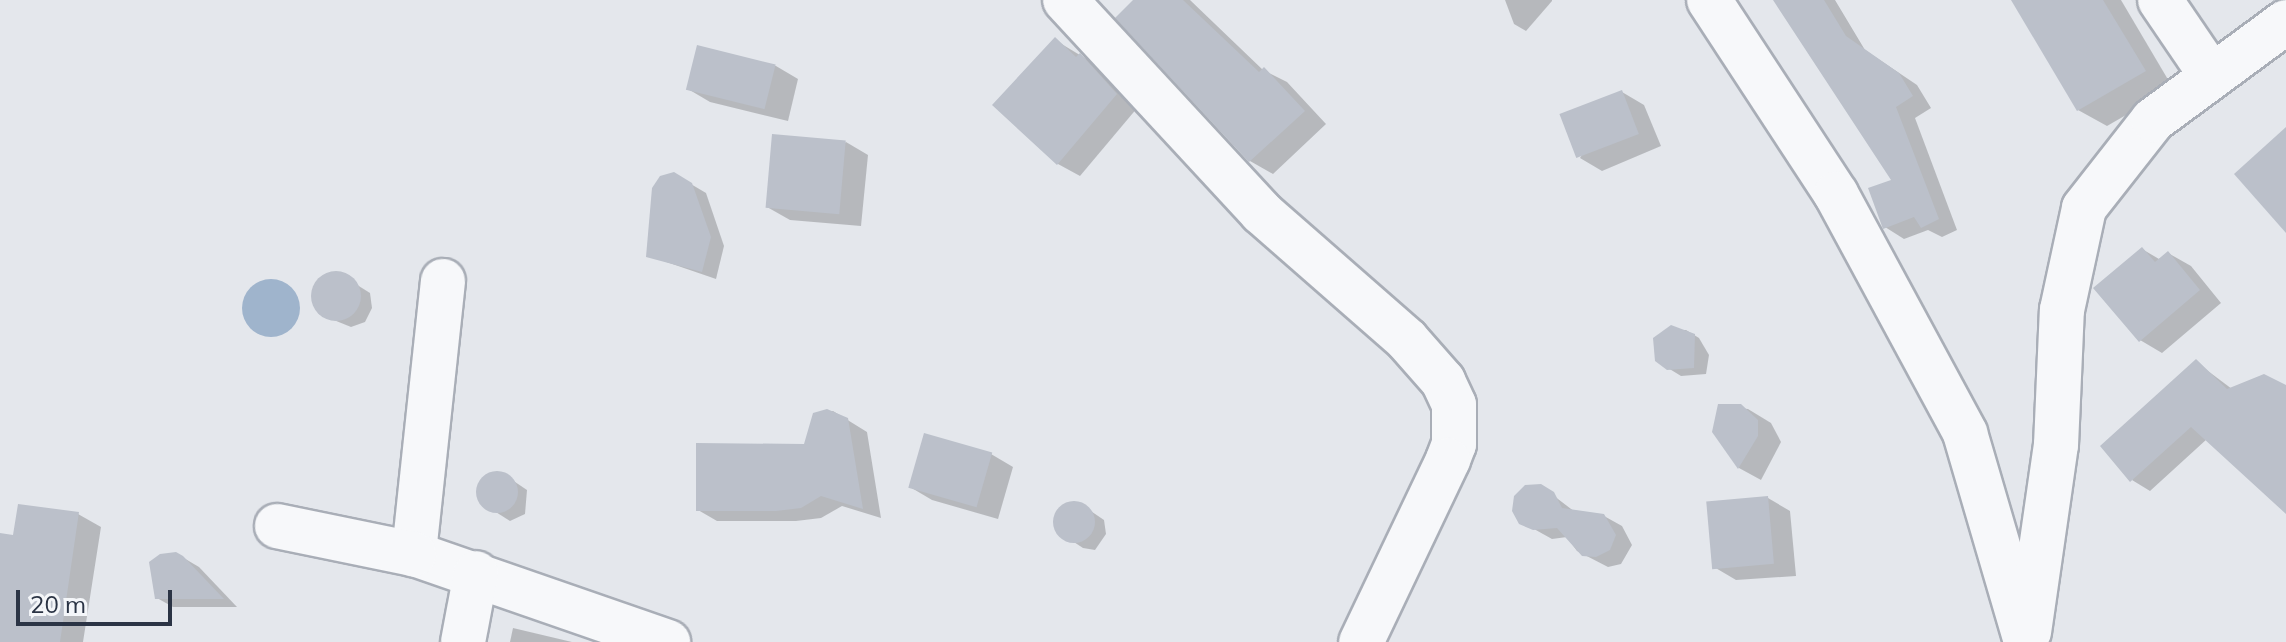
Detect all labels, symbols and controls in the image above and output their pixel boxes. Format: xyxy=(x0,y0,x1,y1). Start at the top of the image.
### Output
scale bar xyxy=(20,574,176,624)
text: 20 m xyxy=(30,589,86,619)

